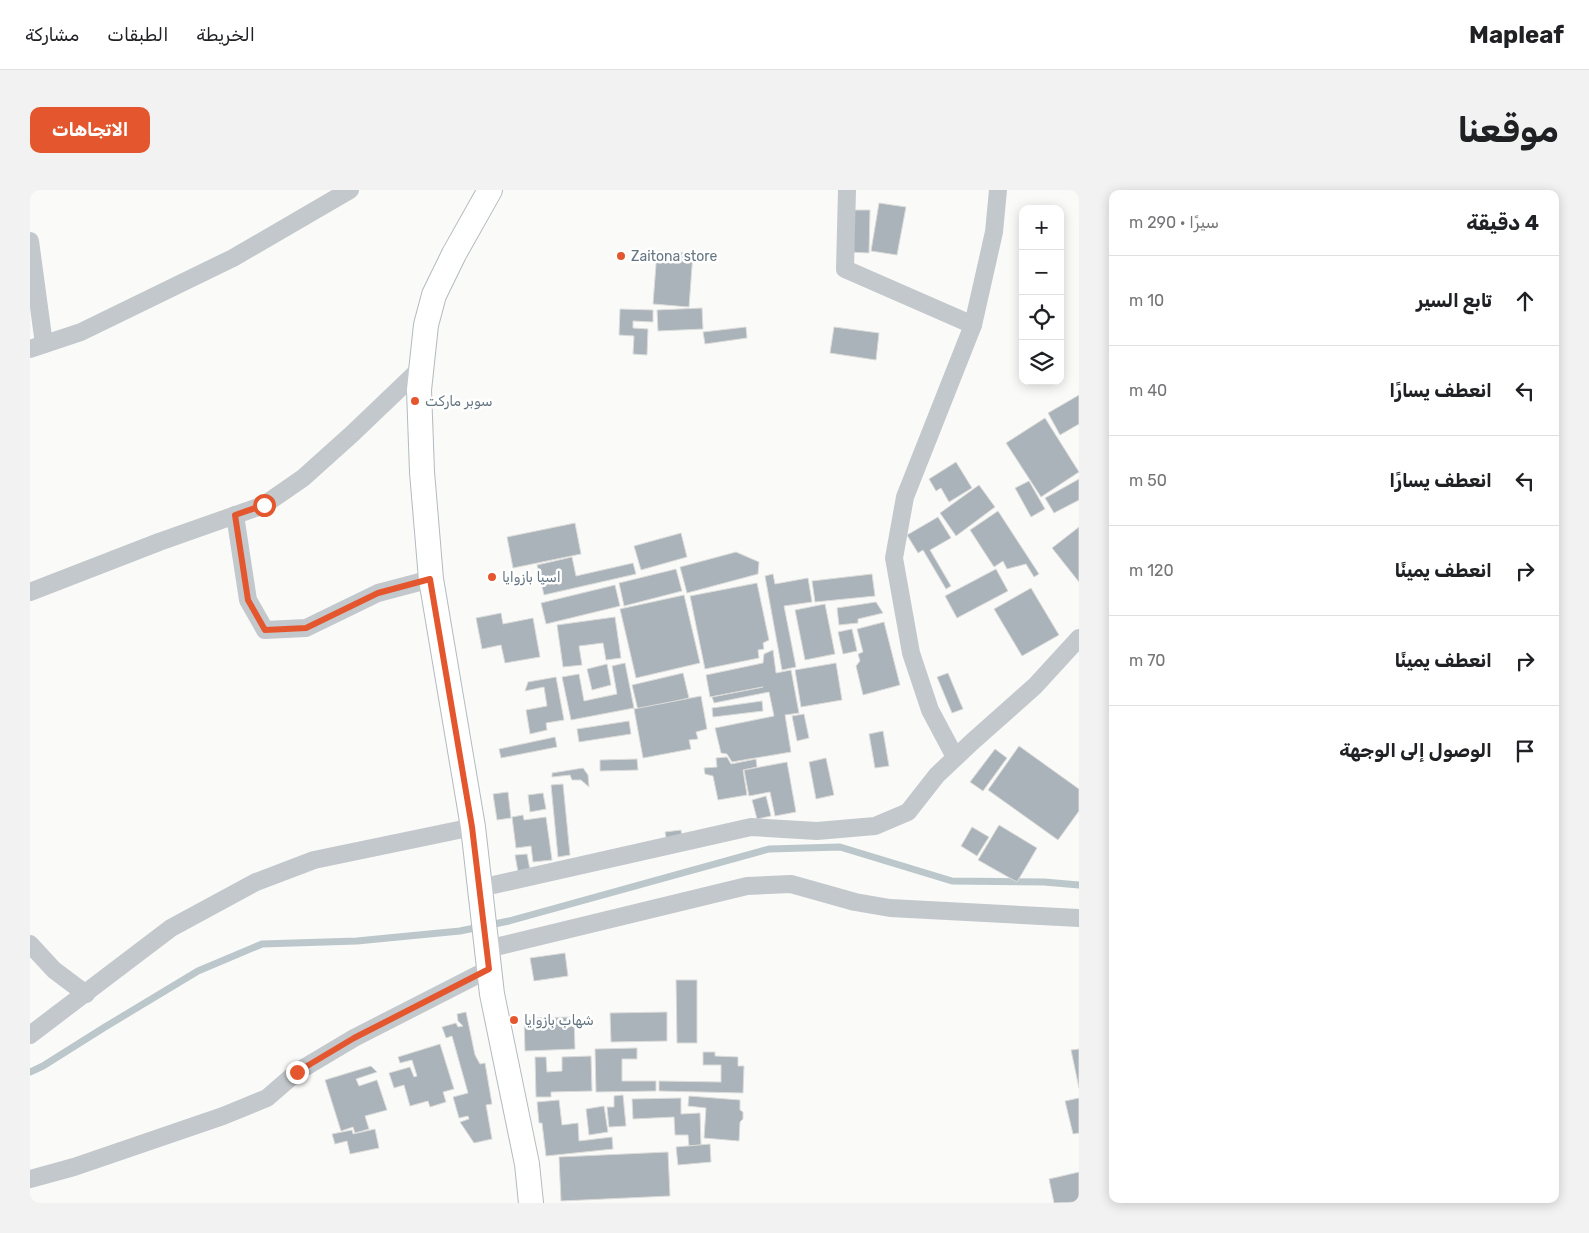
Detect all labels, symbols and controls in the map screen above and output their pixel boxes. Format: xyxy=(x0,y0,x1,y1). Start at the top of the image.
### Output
text: Mapleaf xyxy=(1469,21,1564,49)
text: مشاركة xyxy=(25,24,79,46)
text: الطبقات xyxy=(107,24,168,46)
text: الخريطة xyxy=(196,24,255,46)
button: الاتجاهات xyxy=(30,107,150,153)
text: موقعنا xyxy=(1457,109,1559,151)
map controls xyxy=(1019,205,1064,385)
button: + xyxy=(1019,205,1064,250)
text: 4 دقيقة xyxy=(1466,210,1539,235)
text: سيرًا · 290 m xyxy=(1129,213,1219,232)
place label: Zaitona store xyxy=(631,248,717,265)
marker: Zaitona store xyxy=(615,250,627,262)
button: − xyxy=(1019,250,1064,295)
icon: ahead xyxy=(1511,287,1539,315)
text: تابع السير xyxy=(1416,289,1492,312)
text: 10 m xyxy=(1129,291,1164,310)
button: locate xyxy=(1019,295,1064,340)
button: layers xyxy=(1019,340,1064,385)
icon: left xyxy=(1511,377,1539,405)
text: انعطف يسارًا xyxy=(1389,379,1492,402)
text: 40 m xyxy=(1129,381,1167,400)
place label: سوبر ماركت xyxy=(425,393,493,410)
marker: سوبر ماركت xyxy=(409,395,421,407)
icon: left xyxy=(1511,467,1539,495)
text: انعطف يسارًا xyxy=(1389,469,1492,492)
text: 50 m xyxy=(1129,471,1167,490)
route start xyxy=(253,494,276,517)
icon: right xyxy=(1511,557,1539,585)
text: انعطف يمينًا xyxy=(1395,559,1492,582)
text: 120 m xyxy=(1129,561,1174,580)
place label: اسيا بازوايا xyxy=(502,569,561,586)
marker: اسيا بازوايا xyxy=(486,571,498,583)
icon: right xyxy=(1511,647,1539,675)
text: انعطف يمينًا xyxy=(1395,649,1492,672)
text: 70 m xyxy=(1129,651,1166,670)
icon: arrive xyxy=(1511,737,1539,765)
text: الوصول إلى الوجهة xyxy=(1339,739,1492,762)
place label: شهاب بازوايا xyxy=(524,1012,594,1029)
marker: شهاب بازوايا xyxy=(508,1014,520,1026)
route end xyxy=(286,1061,309,1084)

